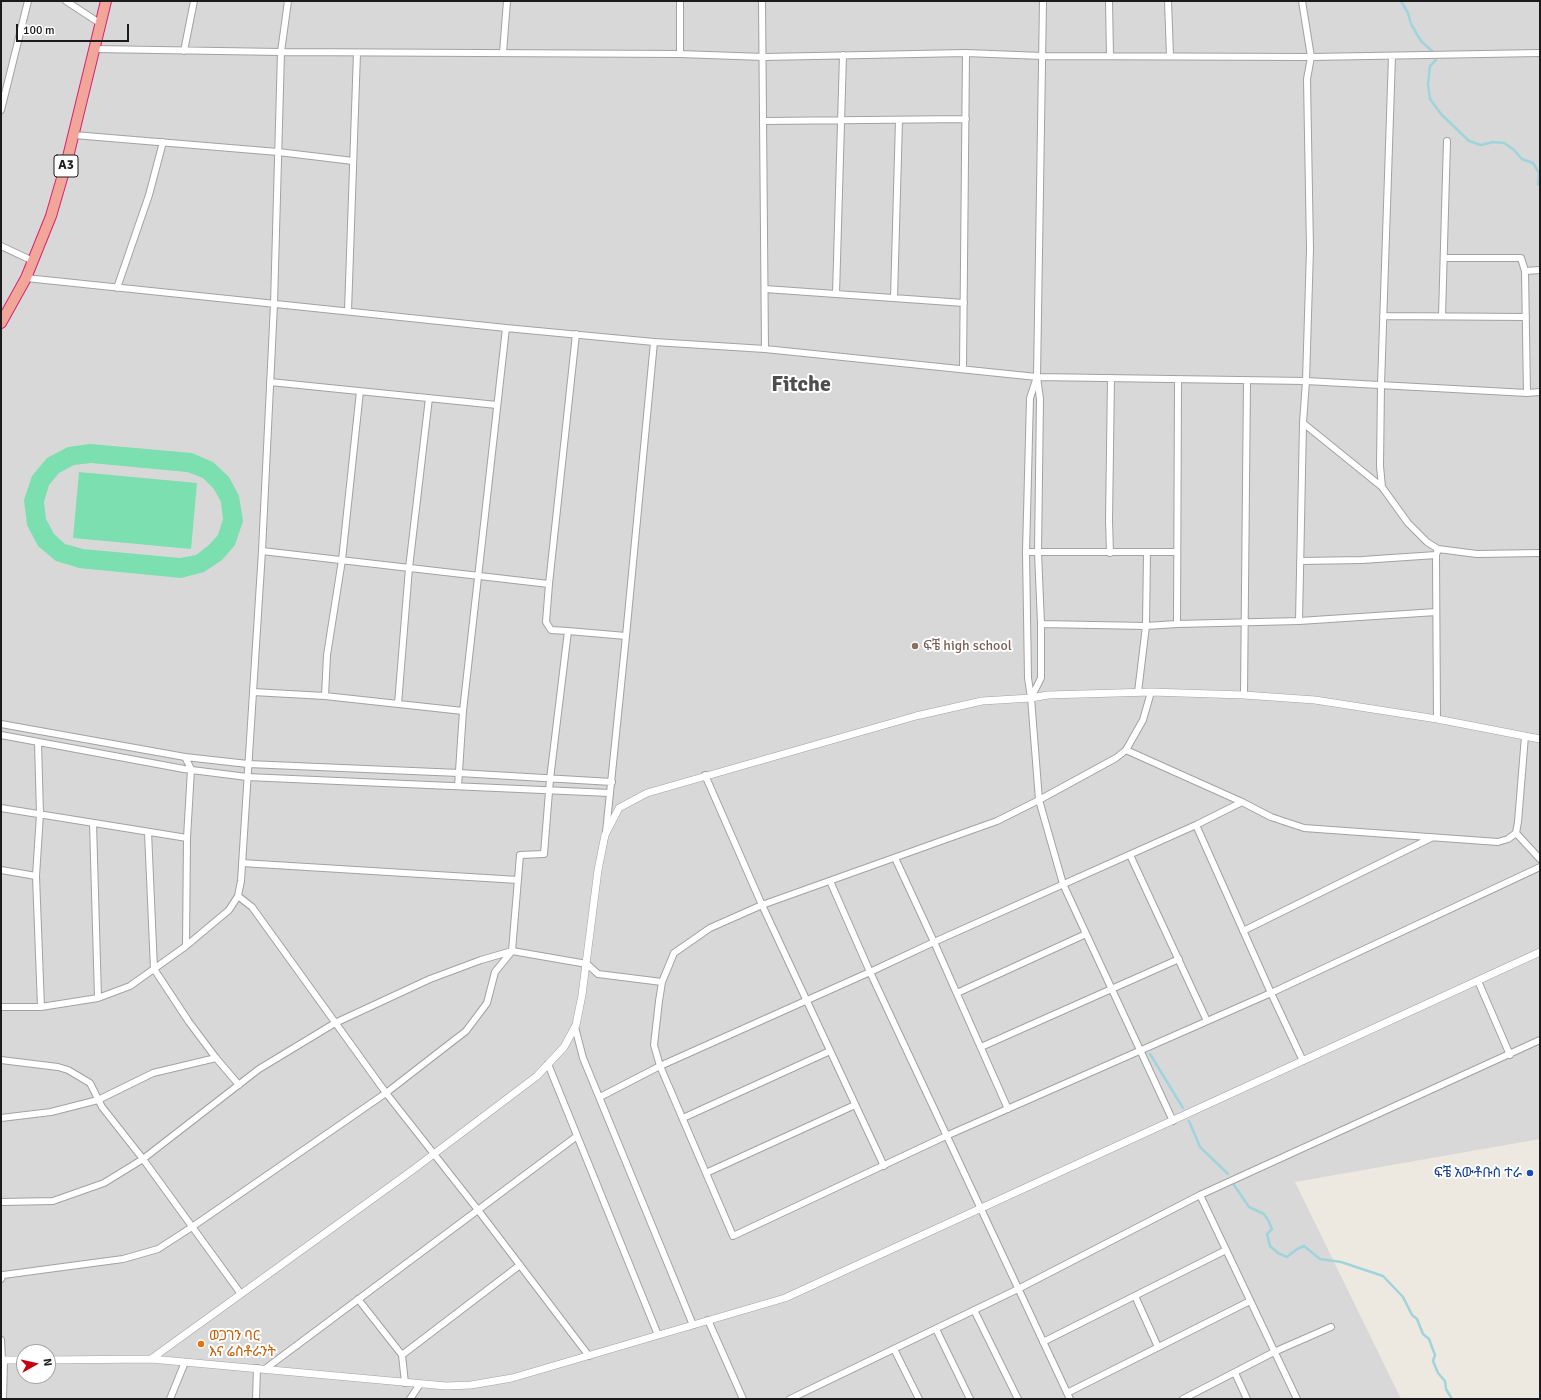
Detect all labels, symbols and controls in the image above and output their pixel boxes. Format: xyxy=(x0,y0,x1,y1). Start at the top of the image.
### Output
scale bar xyxy=(18,16,131,42)
text: 100 m xyxy=(23,23,55,38)
road number: A3 xyxy=(54,155,78,177)
district label: Fitche xyxy=(771,372,831,398)
place label: ፍቼ high school xyxy=(923,638,1012,654)
marker: ፍቼ high school xyxy=(910,641,920,651)
place label: ፍቼ አውቶቡስ ተራ xyxy=(1434,1165,1522,1181)
marker: ፍቼ አውቶቡስ ተራ xyxy=(1525,1168,1535,1178)
place label: ወጋገን ባር እና ሬስቶራንት xyxy=(209,1328,276,1360)
marker: ወጋገን ባር እና ሬስቶራንት xyxy=(196,1339,206,1349)
north arrow xyxy=(16,1344,56,1384)
text: N xyxy=(40,1358,54,1367)

